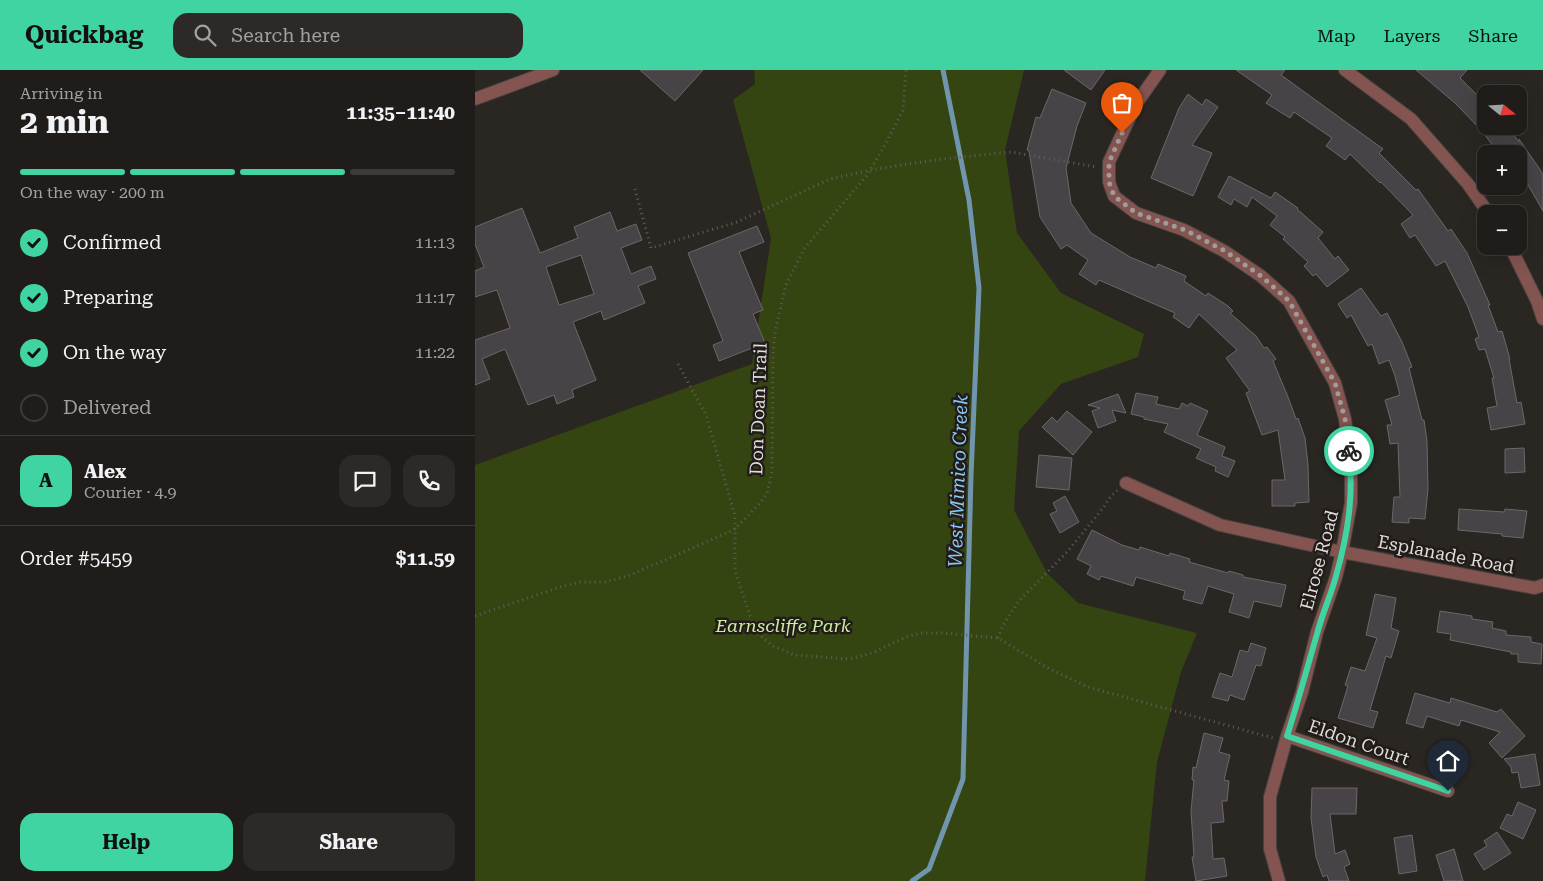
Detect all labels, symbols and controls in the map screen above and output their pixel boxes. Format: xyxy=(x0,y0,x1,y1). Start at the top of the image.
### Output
search box xyxy=(173,13,523,58)
text: Quickbag xyxy=(25,21,143,49)
icon: search xyxy=(191,21,219,49)
text: Search here xyxy=(231,24,340,47)
text: Map xyxy=(1317,25,1356,46)
text: Layers xyxy=(1384,25,1440,46)
text: Share xyxy=(1468,25,1518,46)
pin xyxy=(1101,82,1143,133)
text: Arriving in xyxy=(20,84,103,103)
north arrow xyxy=(1477,85,1527,135)
map controls xyxy=(1477,85,1527,255)
icon: bag xyxy=(1108,89,1136,117)
text: 11:35–11:40 xyxy=(346,101,455,124)
text: 2 min xyxy=(20,103,109,141)
button: + xyxy=(1477,145,1527,195)
text: On the way · 200 m xyxy=(20,183,165,202)
button: − xyxy=(1477,205,1527,255)
icon: check xyxy=(20,229,48,257)
text: Confirmed xyxy=(63,231,161,254)
text: 11:13 xyxy=(415,233,455,252)
icon: check xyxy=(20,284,48,312)
text: Preparing xyxy=(63,286,153,309)
text: 11:17 xyxy=(415,288,455,307)
icon: check xyxy=(20,339,48,367)
text: On the way xyxy=(63,341,166,364)
street label: Don Doan Trail xyxy=(745,342,771,475)
text: 11:22 xyxy=(415,343,455,362)
water label: West Mimico Creek xyxy=(943,394,973,568)
text: Delivered xyxy=(63,396,151,419)
courier xyxy=(1324,426,1374,476)
icon: bike xyxy=(1335,437,1363,465)
button: chat xyxy=(339,455,391,507)
button: phone xyxy=(403,455,455,507)
text: Alex xyxy=(84,460,126,483)
text: A xyxy=(39,469,53,492)
text: Courier · 4.9 xyxy=(84,483,177,502)
street label: Elrose Road xyxy=(1296,507,1343,612)
street label: Esplanade Road xyxy=(1376,530,1517,578)
text: Order #5459 xyxy=(20,547,132,570)
text: $11.59 xyxy=(396,547,455,570)
park label: Earnscliffe Park xyxy=(715,615,851,636)
street label: Eldon Court xyxy=(1306,715,1413,769)
pin xyxy=(1427,740,1469,791)
icon: home xyxy=(1434,747,1462,775)
button: Help xyxy=(20,813,233,871)
button: Share xyxy=(243,813,455,871)

